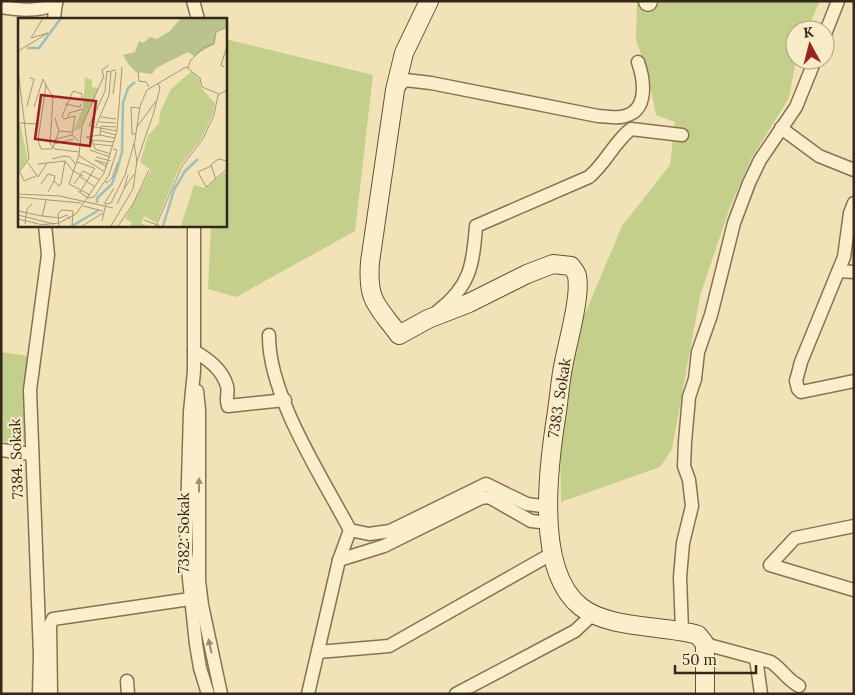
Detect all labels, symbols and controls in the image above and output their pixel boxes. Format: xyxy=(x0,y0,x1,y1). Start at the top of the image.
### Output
inset map xyxy=(18,18,226,226)
north arrow xyxy=(785,20,835,70)
text: K xyxy=(802,23,814,42)
street label: 7383. Sokak xyxy=(543,357,575,439)
street label: 7384. Sokak xyxy=(5,418,27,500)
one-way arrow xyxy=(195,476,203,492)
street label: 7382: Sokak xyxy=(174,493,193,573)
one-way arrow xyxy=(206,639,214,654)
scale bar xyxy=(675,642,756,674)
text: 50 m xyxy=(682,650,717,669)

